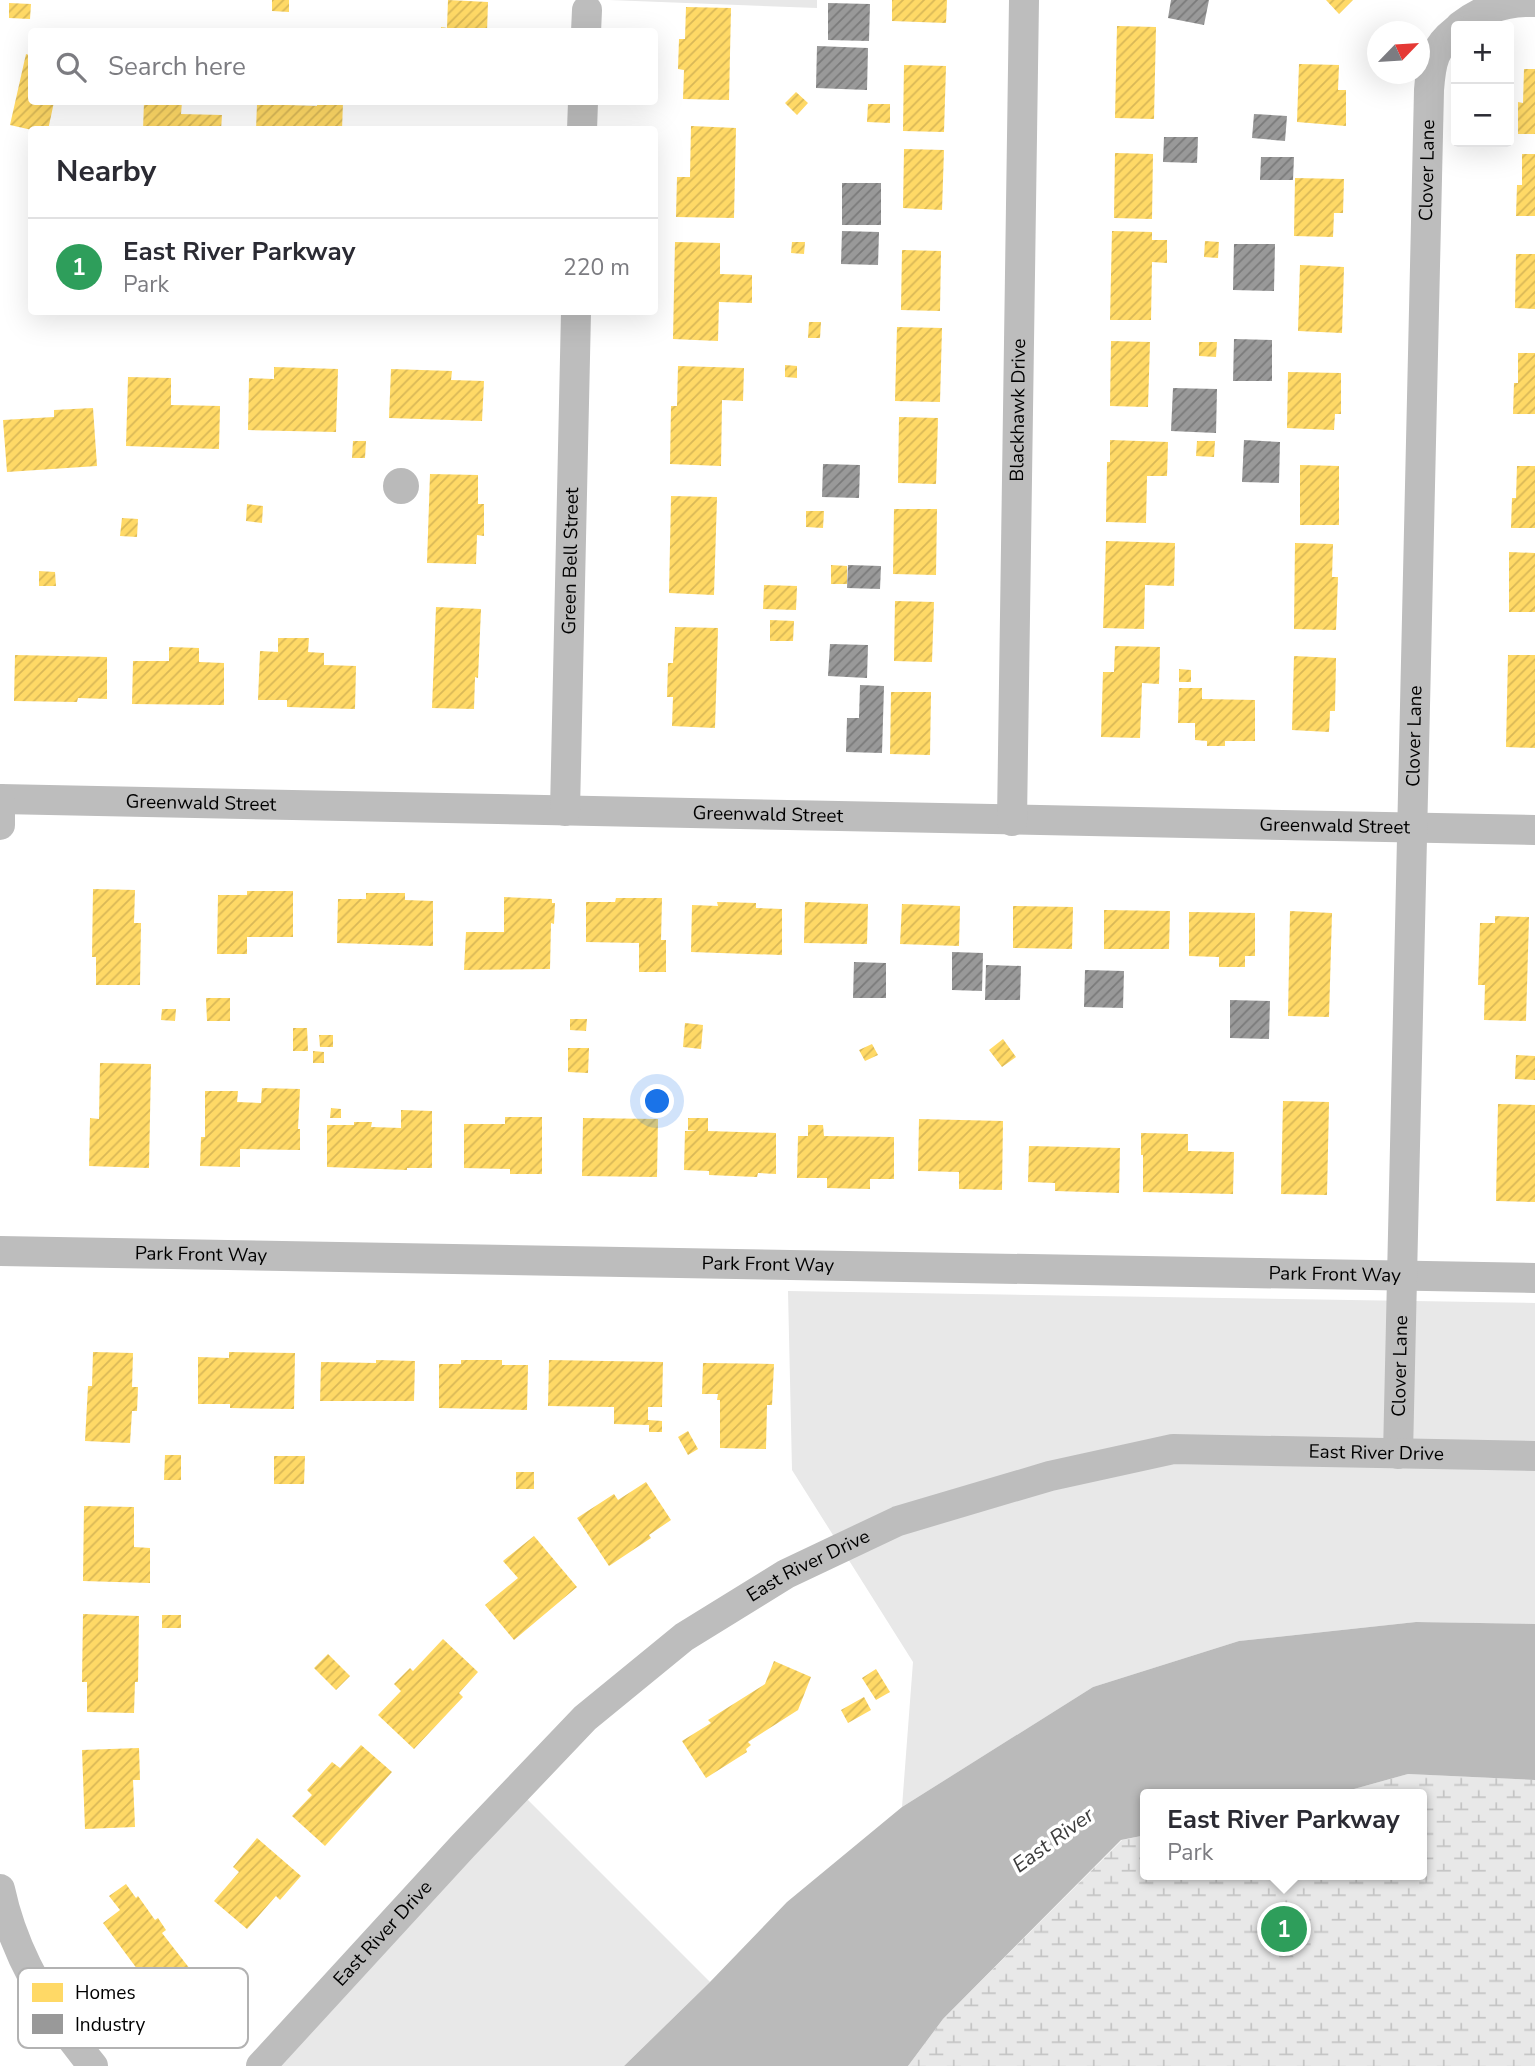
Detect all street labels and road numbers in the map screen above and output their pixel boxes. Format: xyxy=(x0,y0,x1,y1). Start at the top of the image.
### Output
street label: Clover Lane xyxy=(1413,119,1441,221)
street label: Blackhawk Drive xyxy=(1004,338,1032,482)
street label: Green Bell Street xyxy=(556,487,585,635)
street label: Clover Lane xyxy=(1400,685,1428,787)
street label: Greenwald Street xyxy=(125,789,277,818)
street label: Greenwald Street xyxy=(692,800,844,829)
street label: Greenwald Street xyxy=(1259,811,1411,840)
street label: Park Front Way xyxy=(135,1240,268,1269)
street label: Park Front Way xyxy=(701,1250,834,1279)
street label: Park Front Way xyxy=(1268,1260,1401,1289)
street label: Clover Lane xyxy=(1386,1315,1414,1417)
street label: East River Drive xyxy=(1308,1439,1444,1467)
street label: East River Drive xyxy=(742,1523,874,1608)
street label: East River Drive xyxy=(327,1875,438,1992)

